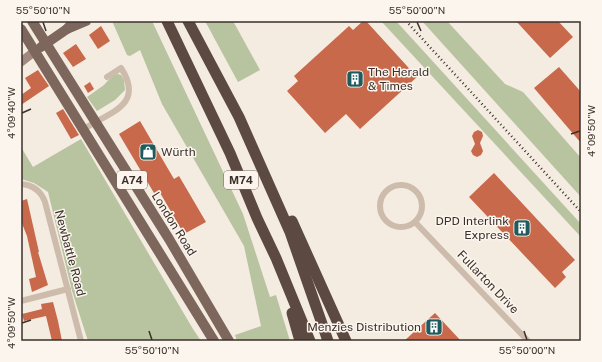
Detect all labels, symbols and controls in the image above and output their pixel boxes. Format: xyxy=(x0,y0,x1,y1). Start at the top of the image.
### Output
text: 55°50'10"N xyxy=(16,4,70,16)
text: 55°50'00"N xyxy=(389,4,445,16)
place label: The Herald & Times xyxy=(368,65,429,93)
building icon: The Herald & Times xyxy=(345,69,365,89)
text: 4°09'40"W xyxy=(5,87,17,139)
text: 4°09'50"W xyxy=(585,105,597,157)
shop icon: Würth xyxy=(138,142,158,162)
place label: Würth xyxy=(161,145,196,159)
road number: A74 xyxy=(117,171,147,189)
road number: M74 xyxy=(224,171,258,189)
street label: London Road xyxy=(149,190,199,258)
street label: Newbattle Road xyxy=(52,208,88,298)
place label: DPD Interlink Express xyxy=(435,214,509,242)
building icon: DPD Interlink Express xyxy=(512,218,532,238)
street label: Fullarton Drive xyxy=(454,248,522,317)
text: 4°09'50"W xyxy=(5,297,17,349)
building icon: Menzies Distribution xyxy=(424,317,444,337)
place label: Menzies Distribution xyxy=(307,320,421,334)
text: 55°50'10"N xyxy=(125,344,179,356)
text: 55°50'00"N xyxy=(499,344,555,356)

